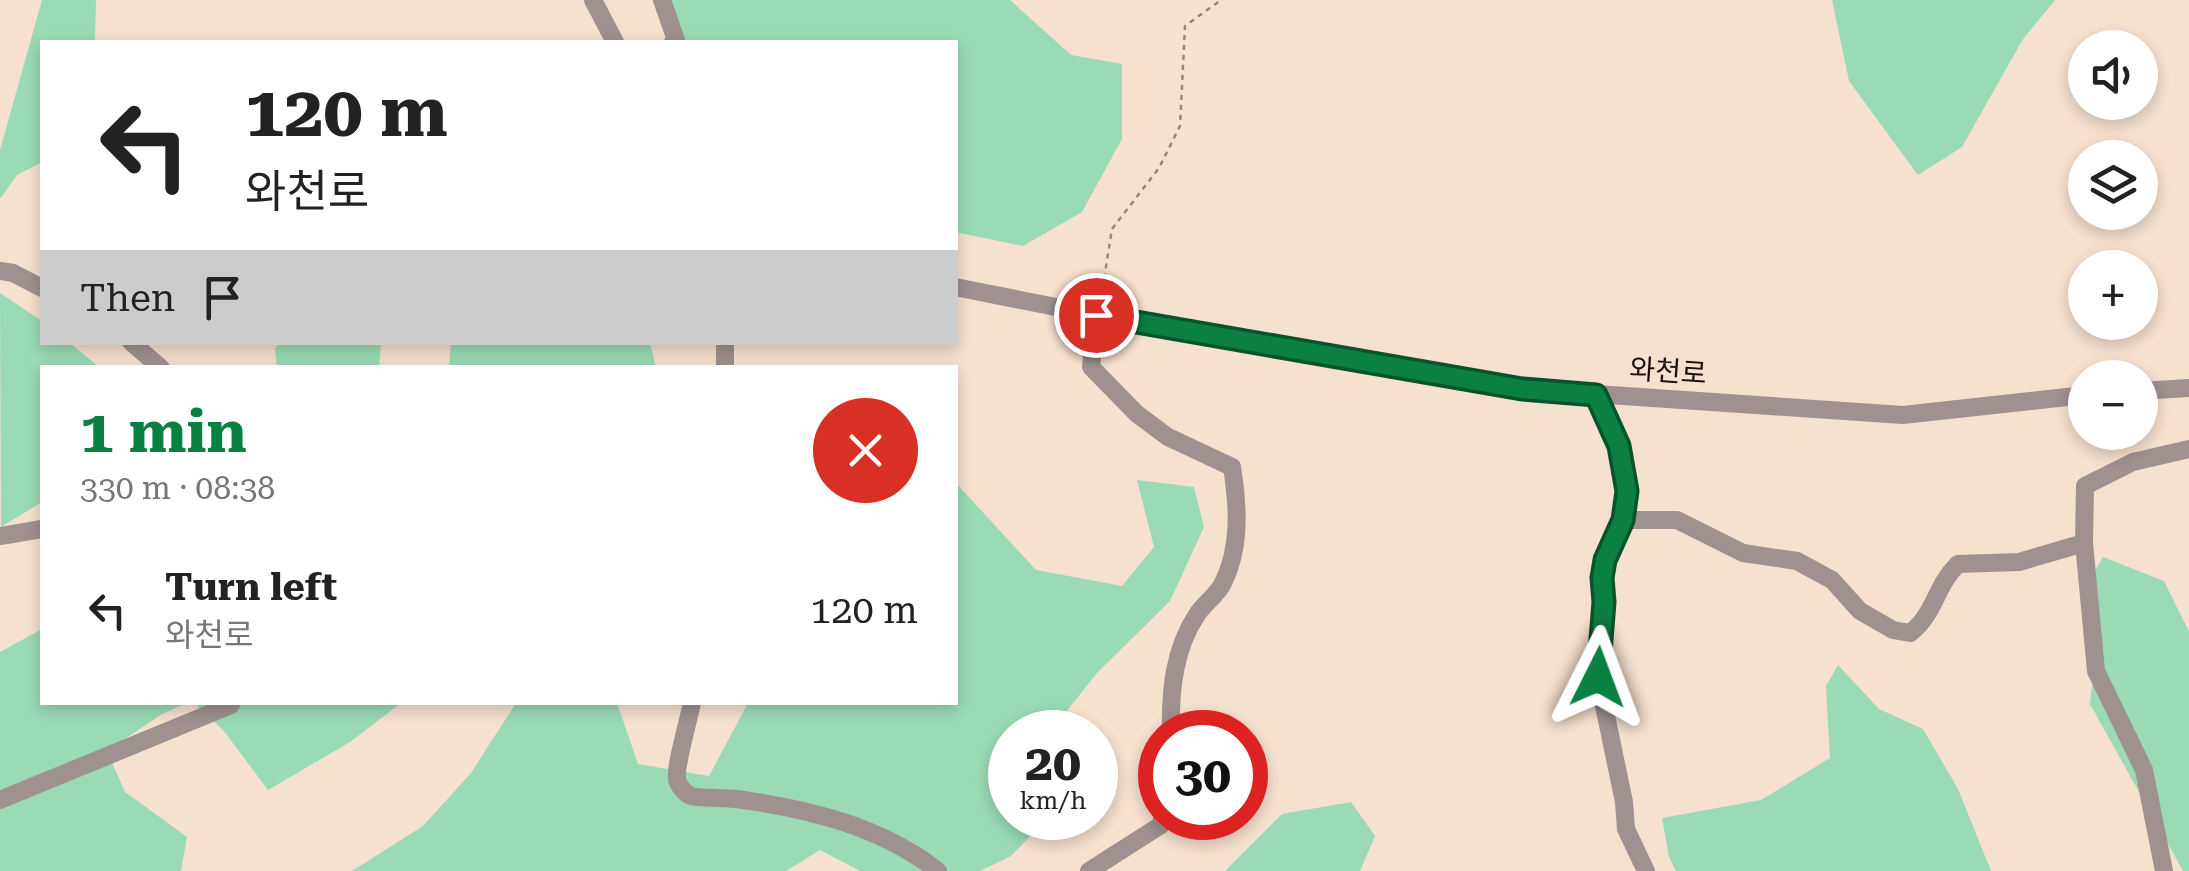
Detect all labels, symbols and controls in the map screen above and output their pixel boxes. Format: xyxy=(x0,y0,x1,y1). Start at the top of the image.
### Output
map controls xyxy=(2068,30,2158,450)
button: sound xyxy=(2068,30,2158,120)
text: 120 m xyxy=(245,71,448,153)
icon: left xyxy=(80,80,210,210)
button: layers xyxy=(2068,140,2158,230)
text: 와천로 xyxy=(245,165,369,218)
button: + xyxy=(2068,250,2158,340)
icon: arrive xyxy=(195,270,250,325)
pin xyxy=(1054,273,1139,358)
text: Then xyxy=(80,276,175,320)
icon: arrive xyxy=(1069,288,1124,343)
street label: 와천로 xyxy=(1628,352,1708,391)
button: − xyxy=(2068,360,2158,450)
text: 1 min xyxy=(80,396,247,467)
button: close xyxy=(813,398,918,503)
text: 330 m · 08:38 xyxy=(80,469,275,507)
text: Turn left xyxy=(165,565,337,609)
icon: left xyxy=(80,583,135,638)
text: 120 m xyxy=(810,588,918,632)
text: 와천로 xyxy=(165,616,253,654)
position arrow xyxy=(1546,625,1650,729)
speed limit sign: 30 xyxy=(1138,710,1268,840)
text: 20 xyxy=(1025,734,1081,792)
text: km/h xyxy=(1020,786,1086,815)

